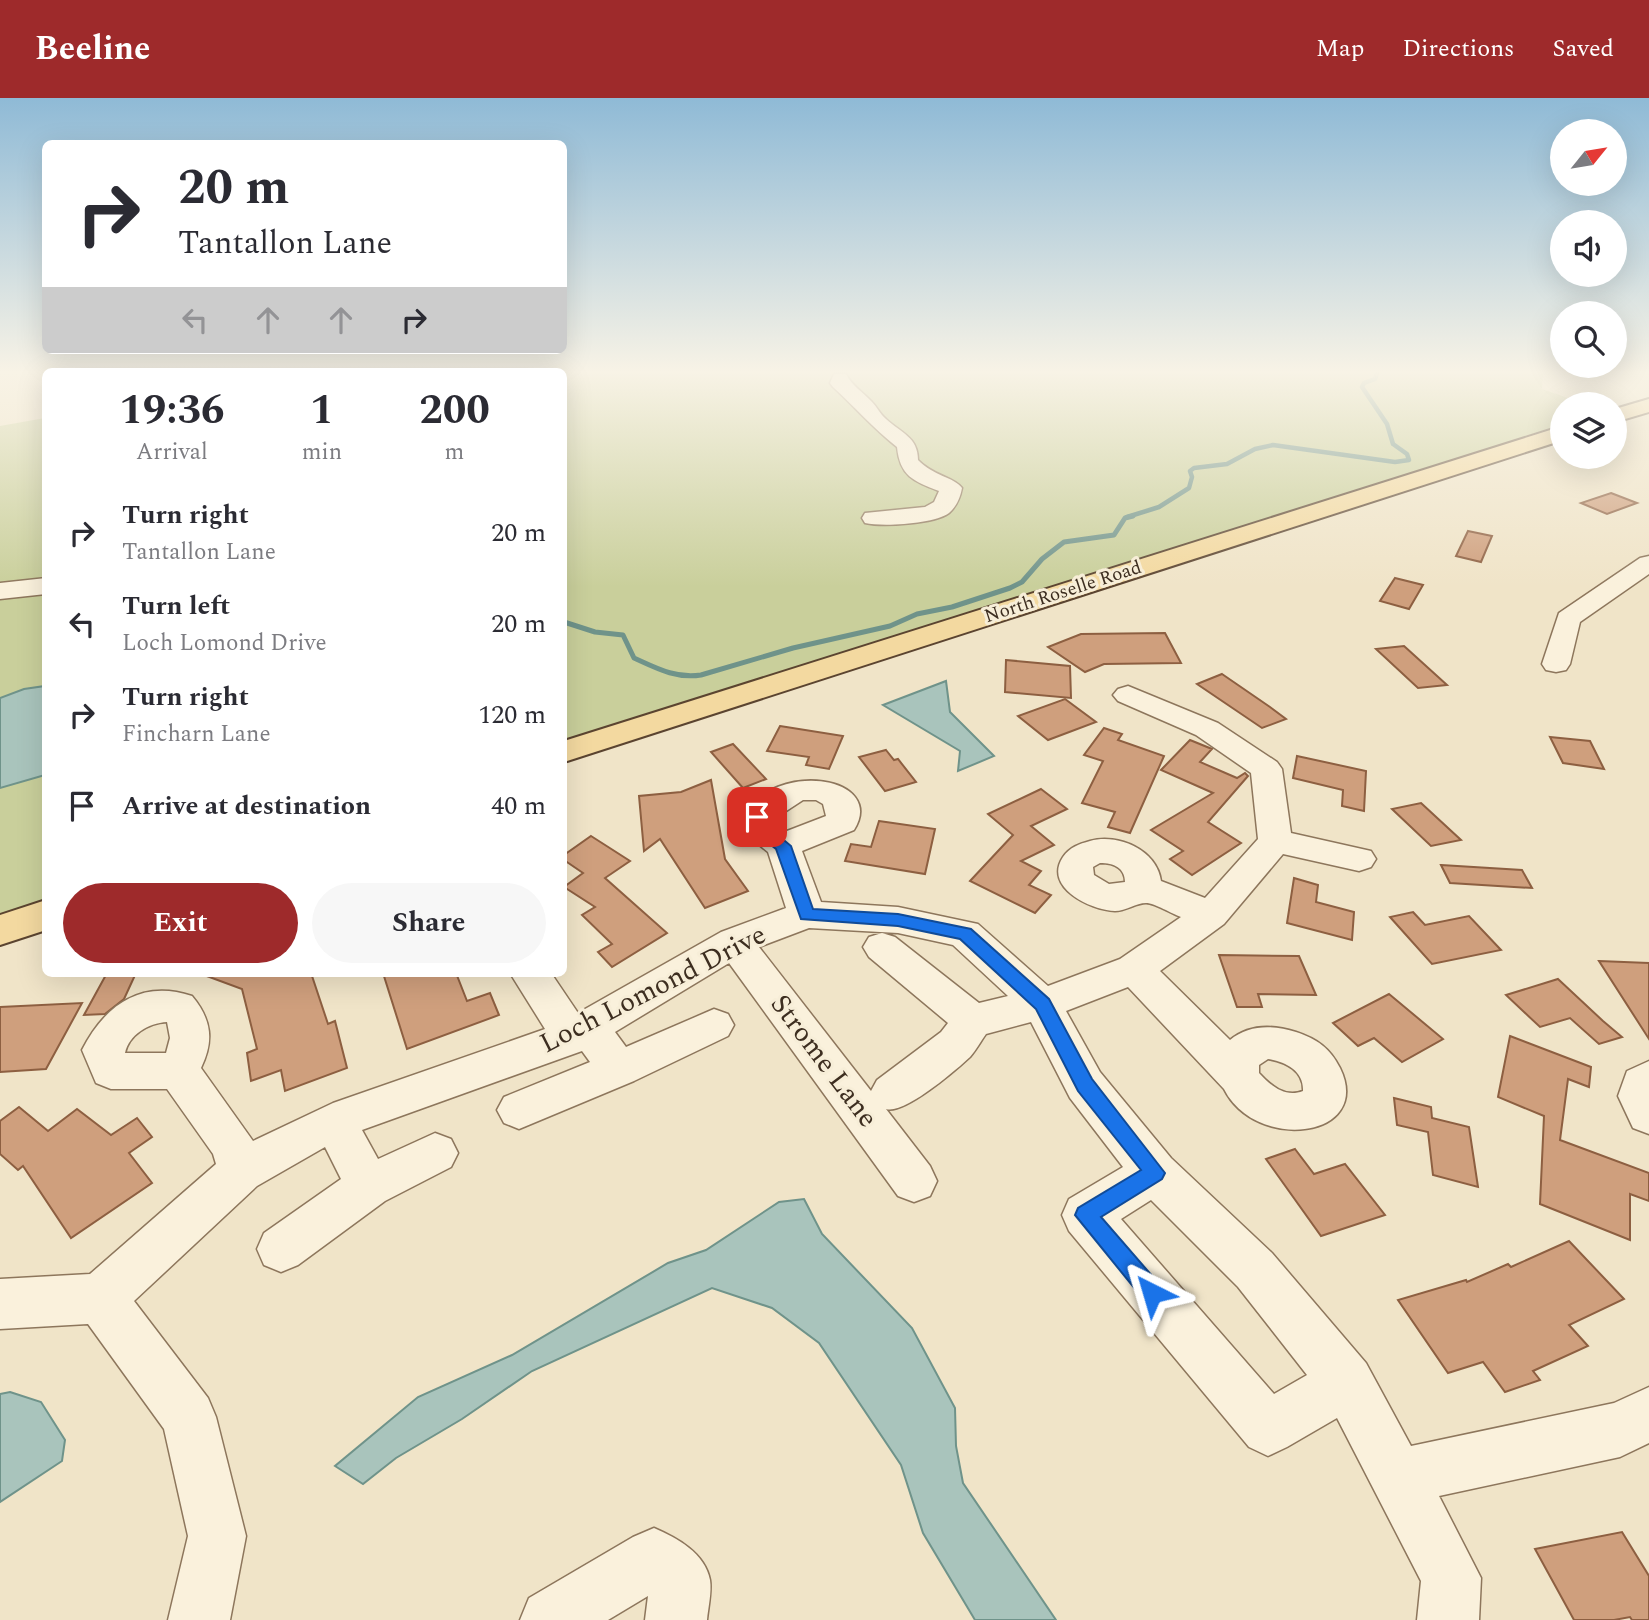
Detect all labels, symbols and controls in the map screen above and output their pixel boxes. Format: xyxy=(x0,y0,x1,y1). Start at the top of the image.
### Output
text: Beeline xyxy=(35,24,150,74)
text: Map xyxy=(1316,31,1364,67)
text: Directions xyxy=(1402,31,1514,67)
text: Saved xyxy=(1552,31,1614,67)
north arrow xyxy=(1550,119,1628,196)
map controls xyxy=(1550,119,1627,469)
text: 20 m xyxy=(178,151,289,226)
icon: right xyxy=(63,168,154,259)
button: sound xyxy=(1550,210,1627,287)
text: Tantallon Lane xyxy=(178,219,392,268)
icon: left xyxy=(176,301,214,339)
icon: ahead xyxy=(249,301,287,339)
icon: ahead xyxy=(322,301,360,339)
icon: right xyxy=(395,301,433,339)
button: search xyxy=(1550,301,1627,378)
text: 19:36 xyxy=(119,379,225,442)
text: 1 xyxy=(310,379,334,442)
text: 200 xyxy=(419,379,490,442)
button: layers xyxy=(1550,392,1627,469)
text: Arrival xyxy=(136,435,208,470)
text: min xyxy=(302,435,342,470)
text: m xyxy=(445,435,464,470)
text: Turn right xyxy=(122,495,249,535)
text: 20 m xyxy=(491,513,546,553)
icon: right xyxy=(63,514,101,552)
text: Tantallon Lane xyxy=(122,535,276,570)
street label: North Roselle Road xyxy=(981,553,1145,631)
text: Turn left xyxy=(122,586,230,626)
text: 20 m xyxy=(491,604,546,644)
icon: left xyxy=(63,605,101,643)
text: Loch Lomond Drive xyxy=(122,626,327,661)
text: Turn right xyxy=(122,677,249,717)
text: 120 m xyxy=(478,695,546,735)
icon: right xyxy=(63,696,101,734)
text: Fincharn Lane xyxy=(122,717,271,752)
text: Arrive at destination xyxy=(122,786,371,826)
text: 40 m xyxy=(491,786,546,826)
icon: arrive xyxy=(63,787,101,825)
pin xyxy=(727,787,787,847)
icon: arrive xyxy=(738,798,776,836)
button: Exit xyxy=(63,883,298,963)
button: Share xyxy=(312,883,546,963)
street label: Loch Lomond Drive xyxy=(532,913,774,1065)
street label: Strome Lane xyxy=(759,985,889,1137)
position arrow xyxy=(1115,1256,1189,1330)

